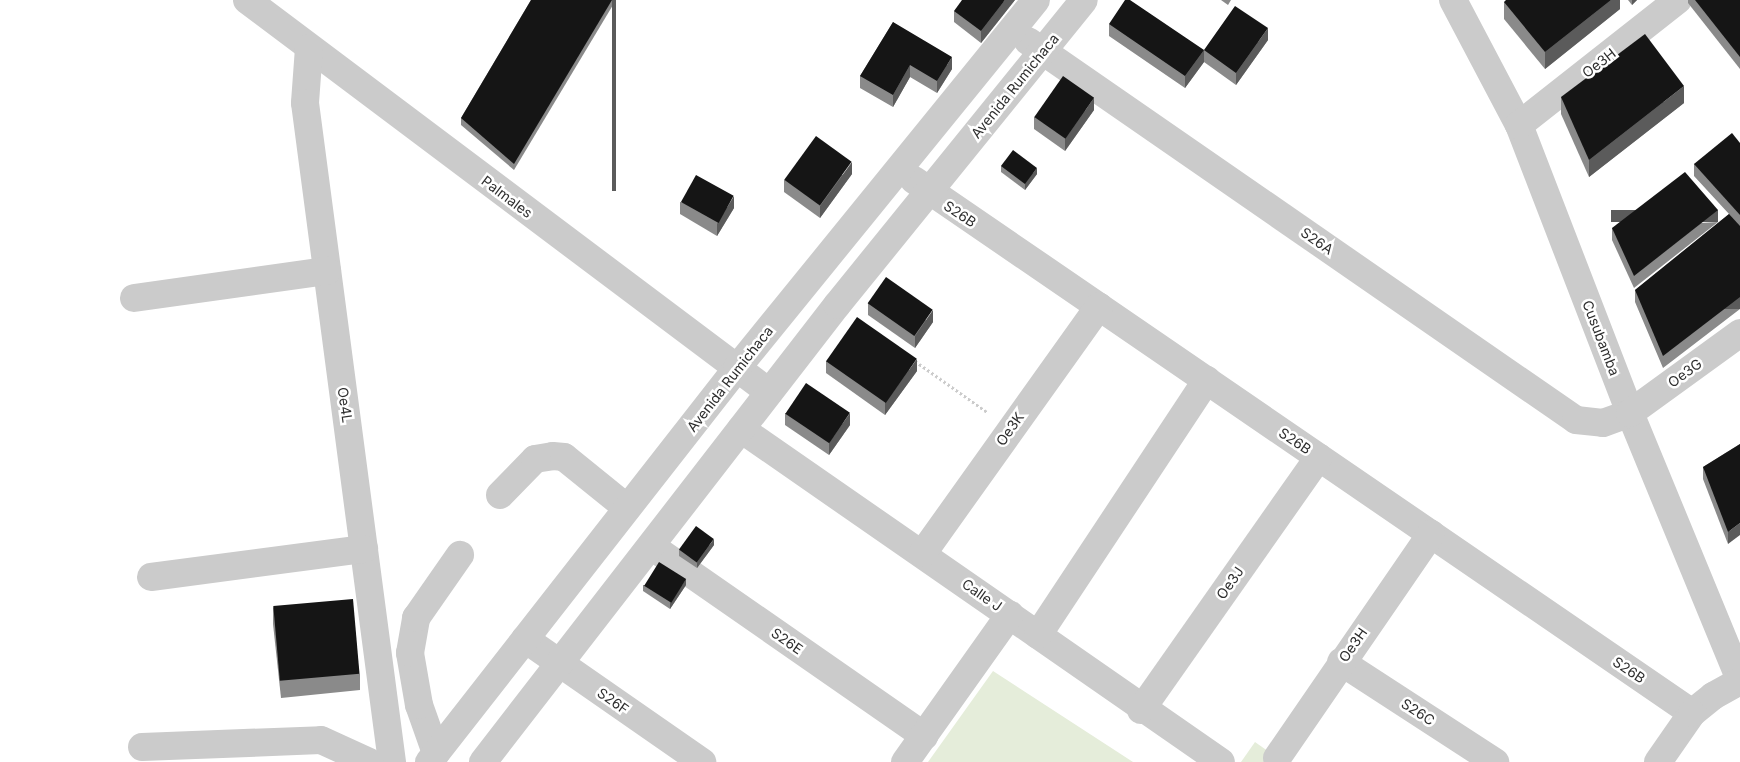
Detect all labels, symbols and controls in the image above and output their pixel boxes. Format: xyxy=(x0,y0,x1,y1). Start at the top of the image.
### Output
street label: Avenida Rumichaca xyxy=(968,30,1062,142)
street label: Oe3H xyxy=(1579,45,1619,81)
street label: Palmales xyxy=(478,172,536,222)
street label: S26B xyxy=(941,197,979,231)
street label: S26A xyxy=(1297,224,1337,258)
street label: Cusubamba xyxy=(1579,298,1623,378)
street label: Avenida Rumichaca xyxy=(683,323,777,435)
street label: Oe3G xyxy=(1665,355,1705,391)
street label: Oe4L xyxy=(334,386,356,424)
street label: Oe3K xyxy=(993,409,1027,449)
street label: S26B xyxy=(1276,424,1314,458)
street label: Oe3J xyxy=(1213,564,1247,602)
street label: Calle J xyxy=(959,575,1005,615)
street label: S26E xyxy=(768,624,806,658)
street label: Oe3H xyxy=(1335,625,1371,665)
street label: S26B xyxy=(1610,653,1648,687)
street label: S26F xyxy=(594,684,632,718)
street label: S26C xyxy=(1398,695,1438,729)

